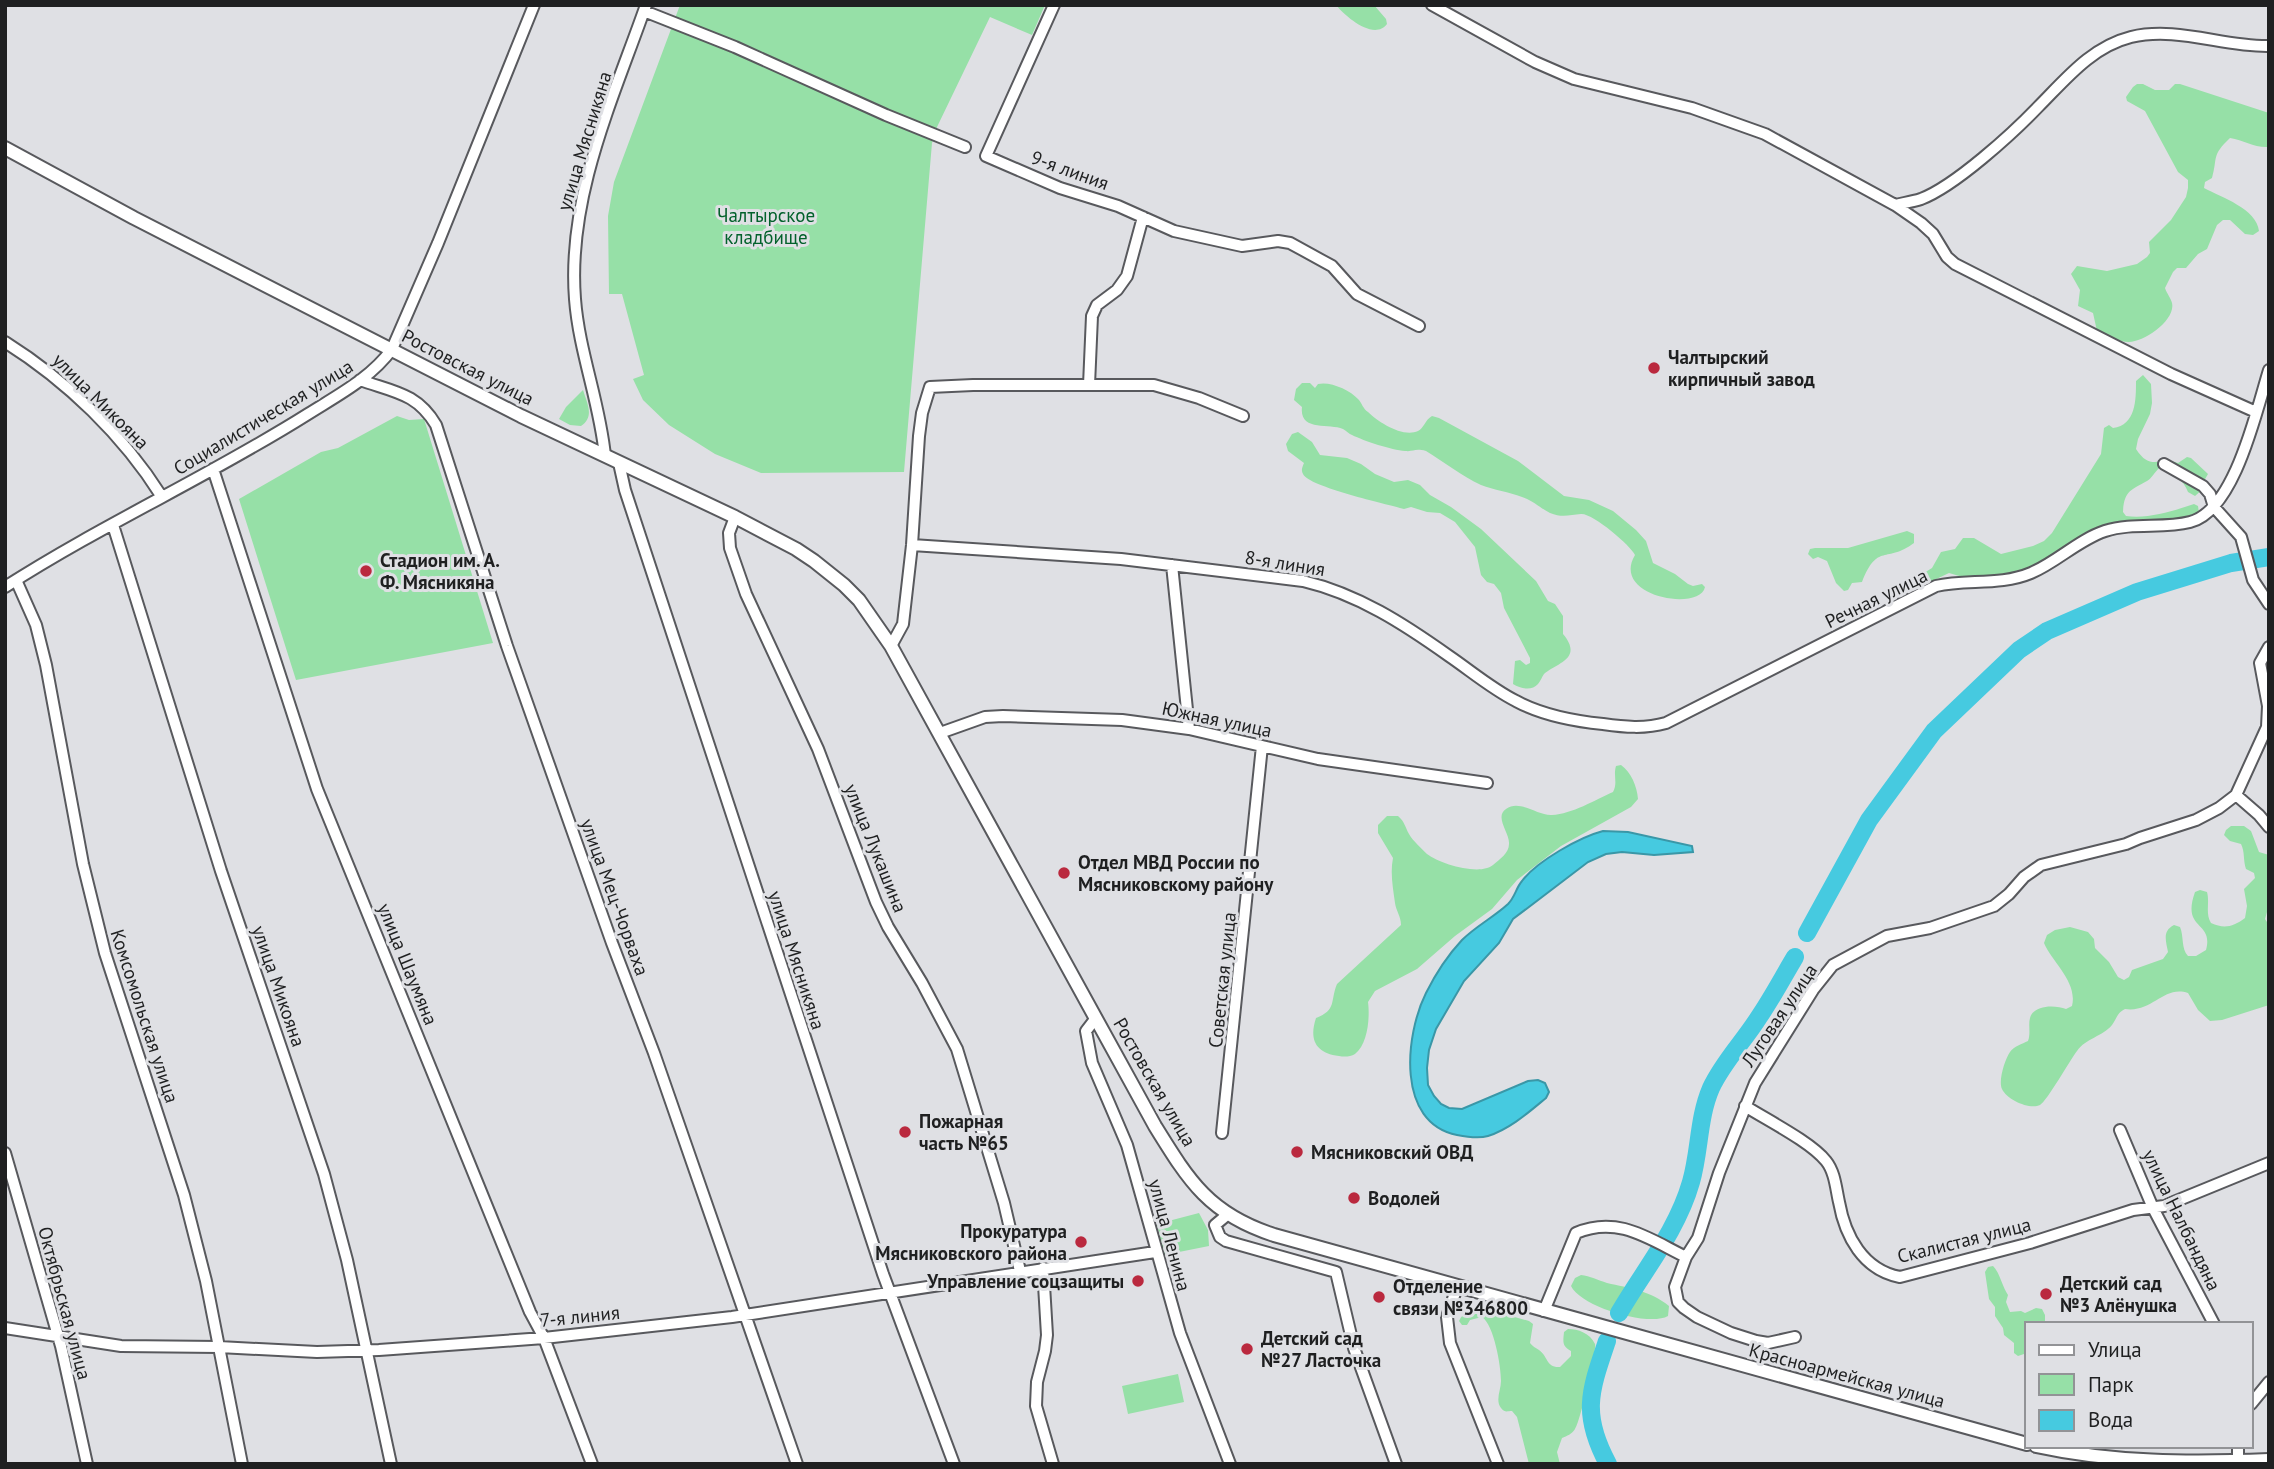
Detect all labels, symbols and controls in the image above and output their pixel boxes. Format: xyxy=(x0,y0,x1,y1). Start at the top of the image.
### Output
street label: улица Мясникяна xyxy=(551,68,617,214)
street label: 9-я линия xyxy=(1028,145,1112,195)
park label: Чалтырское кладбище xyxy=(717,203,815,249)
street label: Ростовская улица xyxy=(398,323,538,411)
place label: Чалтырский кирпичный завод xyxy=(1668,345,1815,391)
street label: улица Микояна xyxy=(48,348,154,454)
street label: Социалистическая улица xyxy=(169,354,357,480)
marker: Чалтырский кирпичный завод xyxy=(1646,360,1662,376)
street label: 8-я линия xyxy=(1243,545,1327,581)
place label: Стадион им. А. Ф. Мясникяна xyxy=(380,548,500,594)
marker: Стадион им. А. Ф. Мясникяна xyxy=(358,563,374,579)
street label: Речная улица xyxy=(1821,563,1931,633)
street label: Южная улица xyxy=(1160,696,1274,742)
street label: улица Лукашина xyxy=(839,780,913,916)
street label: улица Мец-Чорваха xyxy=(575,815,655,979)
place label: Отдел МВД России по Мясниковскому району xyxy=(1078,850,1274,896)
marker: Отдел МВД России по Мясниковскому району xyxy=(1056,865,1072,881)
street label: улица Мясникяна xyxy=(763,888,831,1032)
street label: улица Шаумяна xyxy=(373,900,443,1028)
street label: Советская улица xyxy=(1203,911,1241,1049)
street label: улица Микояна xyxy=(247,922,311,1050)
street label: Комсомольская улица xyxy=(106,926,184,1106)
street label: Луговая улица xyxy=(1735,959,1822,1072)
street label: Ростовская улица xyxy=(1108,1013,1202,1151)
place label: Пожарная часть №65 xyxy=(919,1109,1009,1155)
marker: Пожарная часть №65 xyxy=(897,1124,913,1140)
place label: Мясниковский ОВД xyxy=(1311,1140,1473,1164)
marker: Мясниковский ОВД xyxy=(1289,1144,1305,1160)
street label: улица Налбандяна xyxy=(2137,1146,2227,1294)
street label: улица Ленина xyxy=(1144,1176,1196,1294)
place label: Водолей xyxy=(1368,1186,1440,1210)
marker: Водолей xyxy=(1346,1190,1362,1206)
street label: Скалистая улица xyxy=(1895,1212,2033,1268)
place label: Прокуратура Мясниковского района xyxy=(875,1219,1067,1265)
street label: Октябрьская улица xyxy=(33,1224,97,1382)
marker: Прокуратура Мясниковского района xyxy=(1073,1234,1089,1250)
place label: Управление соцзащиты xyxy=(926,1269,1124,1293)
place label: Детский сад №3 Алёнушка xyxy=(2060,1271,2177,1317)
marker: Управление соцзащиты xyxy=(1130,1273,1146,1289)
place label: Отделение связи №346800 xyxy=(1393,1274,1528,1320)
marker: Детский сад №3 Алёнушка xyxy=(2038,1286,2054,1302)
marker: Отделение связи №346800 xyxy=(1371,1289,1387,1305)
street label: 7-я линия xyxy=(539,1300,621,1332)
legend xyxy=(2025,1322,2253,1448)
place label: Детский сад №27 Ласточка xyxy=(1261,1326,1381,1372)
text: Улица xyxy=(2088,1336,2142,1363)
street label: Красноармейская улица xyxy=(1746,1337,1948,1413)
marker: Детский сад №27 Ласточка xyxy=(1239,1341,1255,1357)
text: Парк xyxy=(2088,1371,2134,1398)
text: Вода xyxy=(2088,1406,2133,1433)

